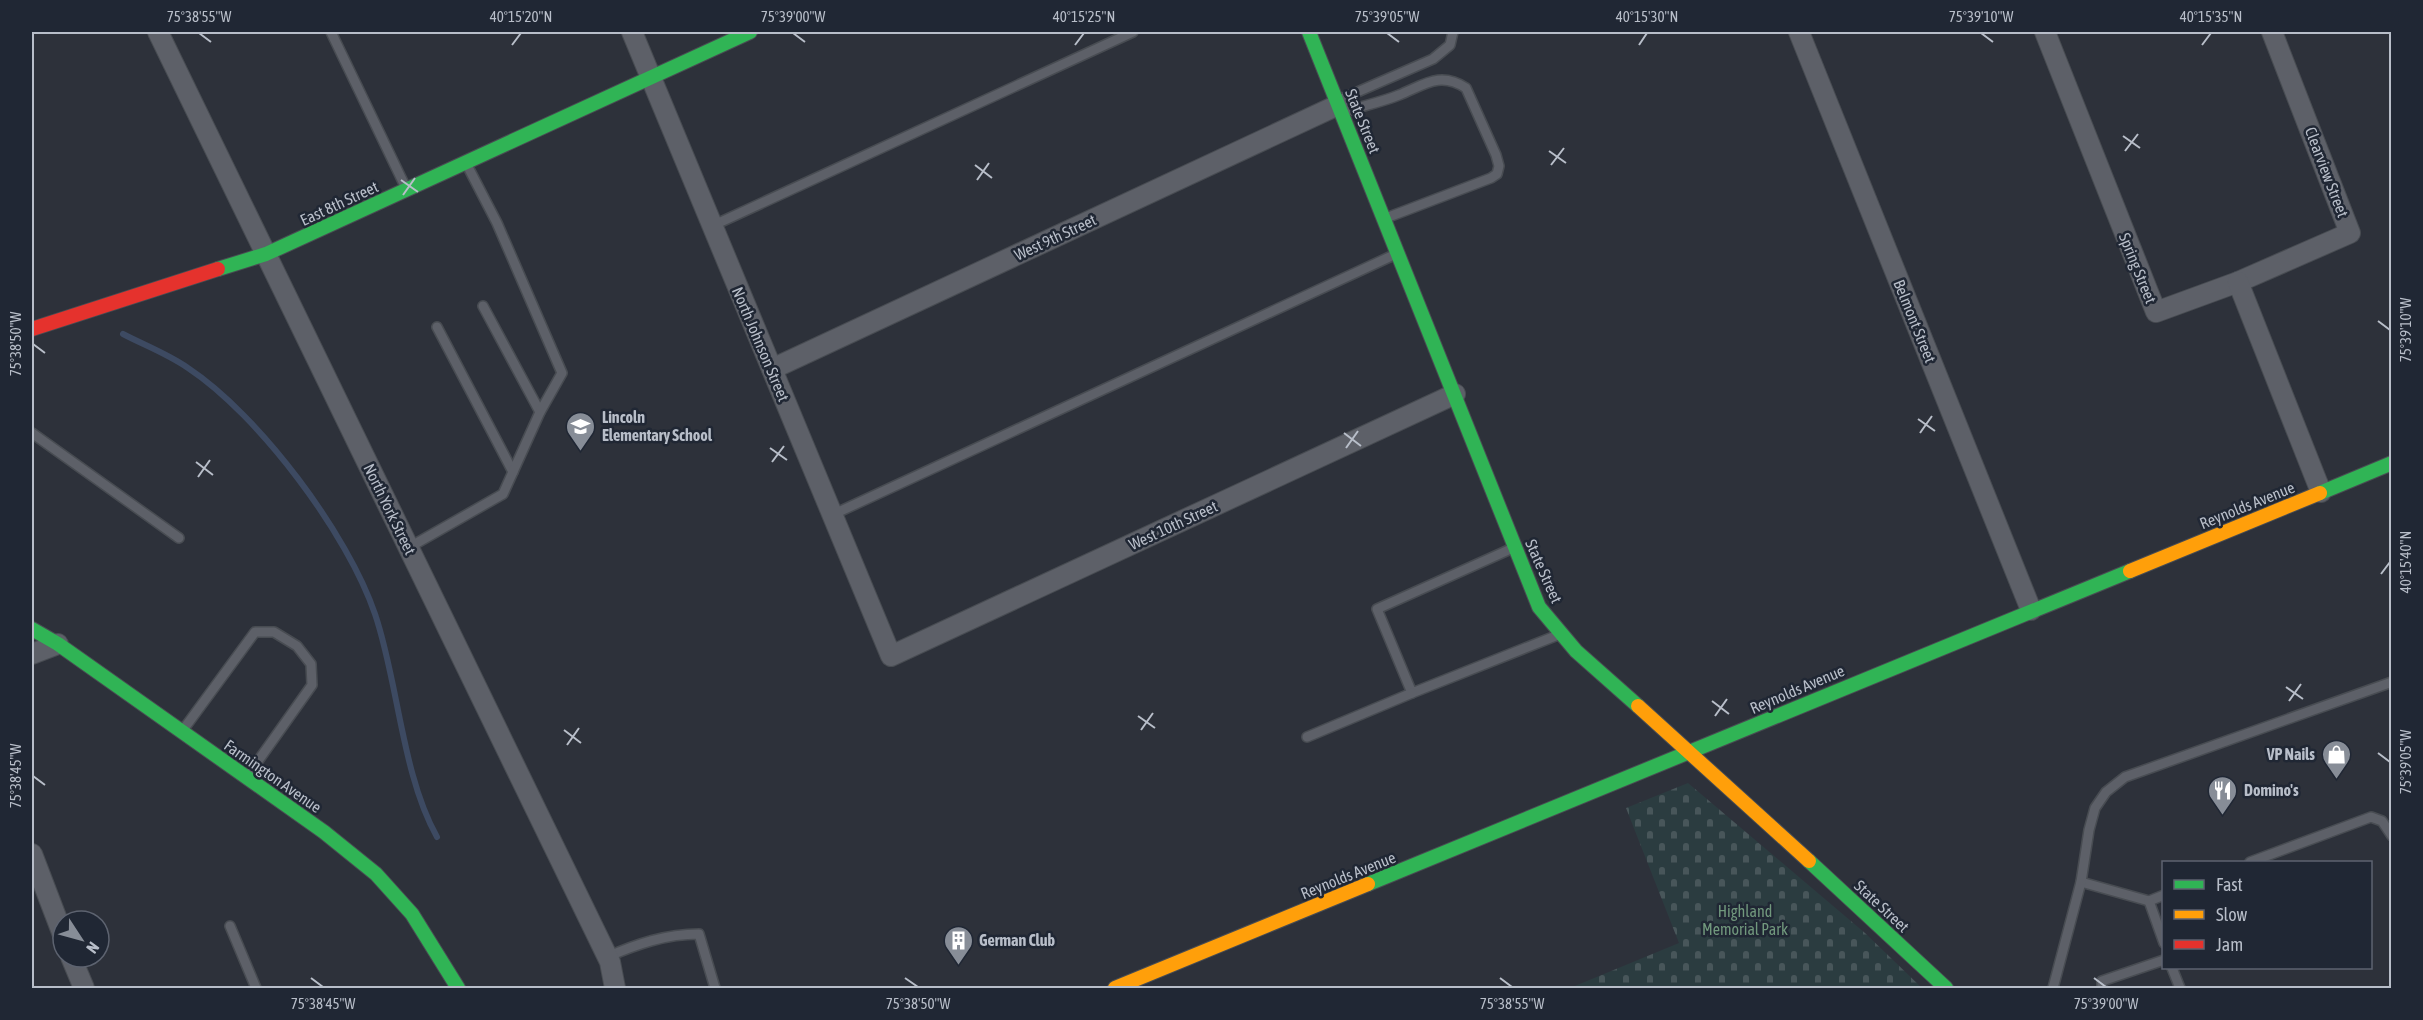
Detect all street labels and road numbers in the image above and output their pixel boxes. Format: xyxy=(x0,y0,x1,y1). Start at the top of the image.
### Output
street label: State Street xyxy=(1342,86,1384,156)
street label: Clearview Street xyxy=(2302,124,2353,220)
street label: East 8th Street xyxy=(297,177,381,229)
street label: West 9th Street xyxy=(1011,210,1099,264)
street label: Spring Street xyxy=(2115,230,2160,307)
street label: Belmont Street xyxy=(1890,277,1940,365)
street label: North Johnson Street xyxy=(729,284,793,404)
street label: North York Street xyxy=(360,461,420,558)
street label: Reynolds Avenue xyxy=(2197,478,2297,533)
street label: West 10th Street xyxy=(1126,496,1220,553)
street label: State Street xyxy=(1522,536,1566,606)
street label: Reynolds Avenue xyxy=(1747,661,1847,718)
street label: Farmington Avenue xyxy=(220,736,325,817)
street label: Reynolds Avenue xyxy=(1298,848,1398,903)
street label: State Street xyxy=(1851,876,1913,936)

